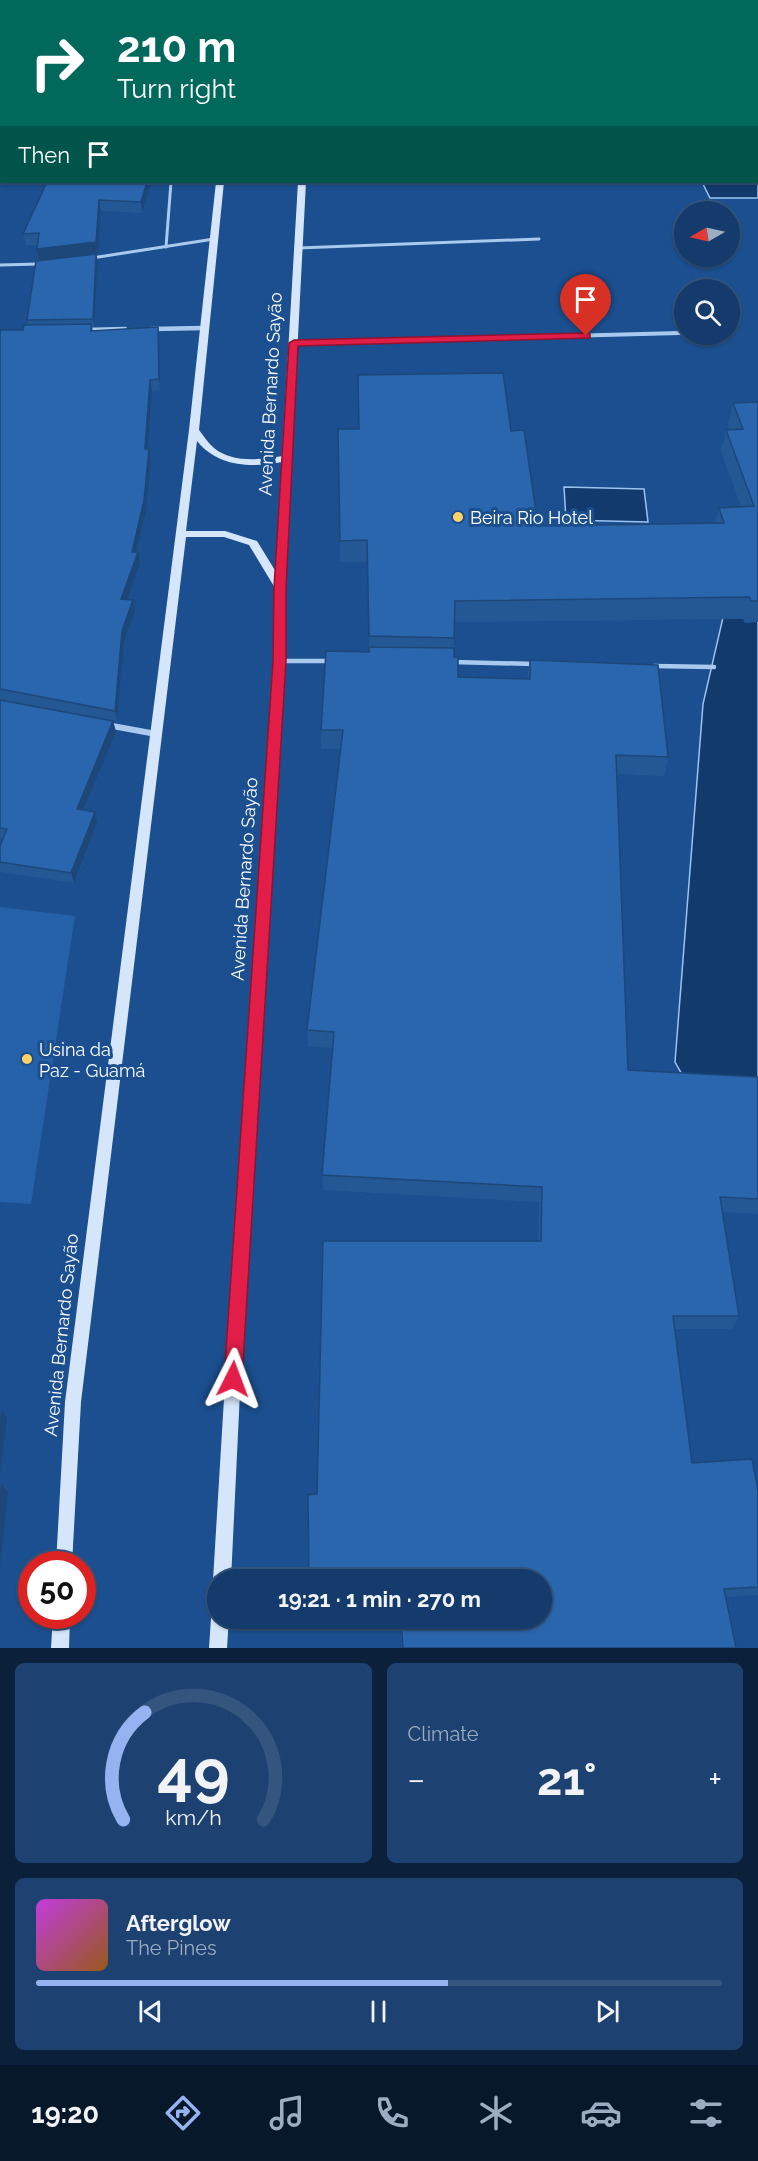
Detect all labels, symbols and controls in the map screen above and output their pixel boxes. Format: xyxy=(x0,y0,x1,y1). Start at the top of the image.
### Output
text: 210 m xyxy=(117,23,236,72)
icon: right xyxy=(18,24,96,102)
text: Turn right xyxy=(117,73,236,104)
icon: arrive xyxy=(82,138,115,171)
text: Then xyxy=(18,142,70,168)
north arrow xyxy=(674,201,740,267)
map controls xyxy=(674,201,740,345)
pin xyxy=(560,274,611,336)
button: search xyxy=(674,279,740,345)
icon: arrive xyxy=(569,283,602,316)
street label: Avenida Bernardo Sayão xyxy=(254,291,286,496)
place label: Beira Rio Hotel xyxy=(470,507,593,528)
marker: Beira Rio Hotel xyxy=(451,510,465,524)
street label: Avenida Bernardo Sayão xyxy=(226,776,262,981)
place label: Usina da Paz - Guamá xyxy=(39,1039,145,1081)
marker: Usina da Paz - Guamá xyxy=(20,1052,34,1066)
street label: Avenida Bernardo Sayão xyxy=(40,1232,82,1437)
position arrow xyxy=(201,1347,265,1411)
speed limit sign: 50 xyxy=(18,1551,96,1629)
text: 19:21 · 1 min · 270 m xyxy=(278,1586,481,1612)
text: Climate xyxy=(408,1722,479,1746)
text: 49 xyxy=(157,1735,229,1809)
text: 21° xyxy=(537,1753,597,1806)
text: − xyxy=(408,1760,425,1799)
text: + xyxy=(708,1760,722,1799)
text: km/h xyxy=(165,1805,222,1830)
text: Afterglow xyxy=(126,1910,231,1936)
text: The Pines xyxy=(126,1936,217,1960)
icon: previous xyxy=(134,1995,167,2028)
icon: pause xyxy=(362,1995,395,2028)
icon: next xyxy=(591,1995,624,2028)
icon: directions xyxy=(162,2092,204,2134)
icon: music xyxy=(266,2092,308,2134)
icon: phone xyxy=(371,2092,413,2134)
icon: climate xyxy=(475,2092,517,2134)
icon: car xyxy=(580,2092,622,2134)
icon: filters xyxy=(685,2092,727,2134)
text: 19:20 xyxy=(31,2098,99,2129)

